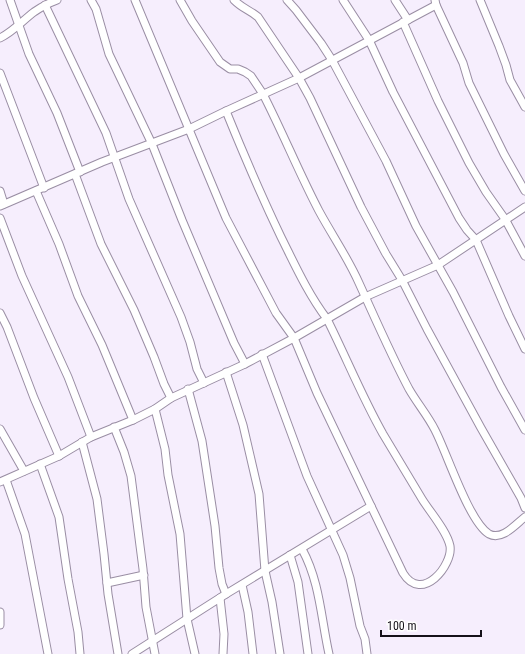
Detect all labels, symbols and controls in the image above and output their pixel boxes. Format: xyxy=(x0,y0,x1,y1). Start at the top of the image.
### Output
scale bar xyxy=(381,612,481,638)
text: 100 m xyxy=(387,619,417,633)

